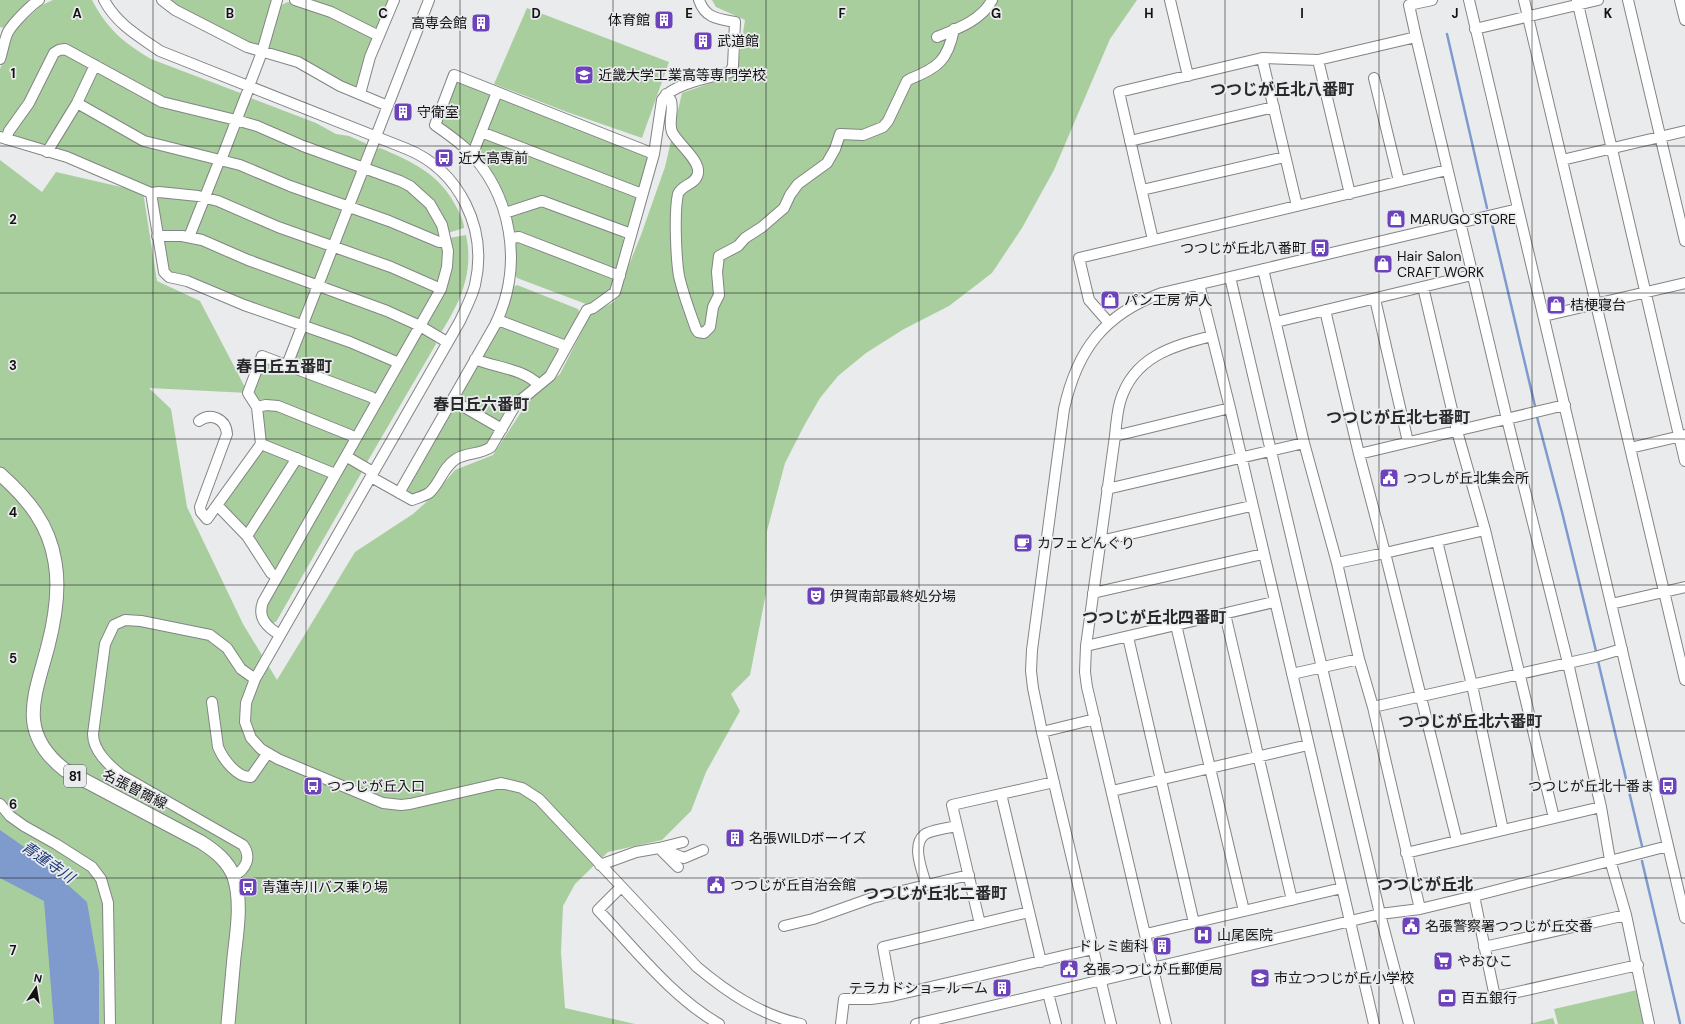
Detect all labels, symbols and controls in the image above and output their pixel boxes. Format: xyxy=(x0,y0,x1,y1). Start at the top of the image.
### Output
text: A xyxy=(72,5,82,22)
text: B xyxy=(226,5,234,22)
text: C xyxy=(378,5,388,22)
text: D xyxy=(531,5,541,22)
text: E xyxy=(685,5,693,22)
text: F xyxy=(838,5,846,22)
text: G xyxy=(991,5,1001,22)
text: H xyxy=(1144,5,1154,22)
text: I xyxy=(1300,5,1304,22)
text: J xyxy=(1451,5,1459,22)
text: K xyxy=(1604,5,1613,22)
building icon: 体育館 xyxy=(653,9,675,31)
place label: 体育館 xyxy=(608,11,650,29)
building icon: 高専会館 xyxy=(470,12,492,34)
place label: 高専会館 xyxy=(411,14,467,32)
building icon: 武道館 xyxy=(692,30,714,52)
place label: 武道館 xyxy=(717,32,759,50)
school or university icon: 近畿大学工業高等専門学校 xyxy=(573,64,595,86)
text: 1 xyxy=(11,65,15,82)
place label: 近畿大学工業高等専門学校 xyxy=(598,66,766,84)
district label: つつじが丘北八番町 xyxy=(1210,79,1354,100)
building icon: 守衛室 xyxy=(392,101,414,123)
place label: 守衛室 xyxy=(417,103,459,121)
bus stop icon: 近大高専前 xyxy=(433,147,455,169)
place label: 近大高専前 xyxy=(458,149,528,167)
shop icon: MARUGO STORE xyxy=(1385,208,1407,230)
place label: MARUGO STORE xyxy=(1410,210,1516,228)
text: 2 xyxy=(9,211,17,228)
bus stop icon: つつじが丘北八番町 xyxy=(1309,237,1331,259)
place label: つつじが丘北八番町 xyxy=(1180,239,1306,257)
place label: Hair Salon CRAFT WORK xyxy=(1397,247,1484,281)
shop icon: Hair Salon CRAFT WORK xyxy=(1372,253,1394,275)
shop icon: パン工房 炉人 xyxy=(1099,289,1121,311)
place label: パン工房 炉人 xyxy=(1124,291,1212,309)
shop icon: 桔梗寝台 xyxy=(1545,294,1567,316)
place label: 桔梗寝台 xyxy=(1570,296,1626,314)
district label: 春日丘五番町 xyxy=(236,356,332,377)
text: 3 xyxy=(9,357,17,374)
district label: 春日丘六番町 xyxy=(433,394,529,415)
district label: つつじが丘北七番町 xyxy=(1326,407,1470,428)
public building icon: つつしが丘北集会所 xyxy=(1378,467,1400,489)
place label: つつしが丘北集会所 xyxy=(1403,469,1529,487)
text: 4 xyxy=(9,504,17,521)
cafe icon: カフェどんぐり xyxy=(1012,532,1034,554)
place label: カフェどんぐり xyxy=(1037,534,1135,552)
theatre icon: 伊賀南部最終処分場 xyxy=(805,585,827,607)
place label: 伊賀南部最終処分場 xyxy=(830,587,956,605)
district label: つつじが丘北四番町 xyxy=(1082,607,1226,628)
text: 5 xyxy=(9,650,17,667)
district label: つつじが丘北六番町 xyxy=(1398,711,1542,732)
road number: 81 xyxy=(64,765,86,787)
street label: 名張曽爾線 xyxy=(100,765,170,813)
bus stop icon: つつじが丘入口 xyxy=(302,775,324,797)
bus stop icon: つつじが丘北十番ま xyxy=(1657,775,1679,797)
place label: つつじが丘入口 xyxy=(327,777,425,795)
place label: つつじが丘北十番ま xyxy=(1528,777,1654,795)
text: 6 xyxy=(9,796,17,813)
building icon: 名張WILDボーイズ xyxy=(724,827,746,849)
place label: 名張WILDボーイズ xyxy=(749,829,866,847)
water label: 青蓮寺川 xyxy=(18,837,80,889)
public building icon: つつじが丘自治会館 xyxy=(705,874,727,896)
district label: つつじが丘北 xyxy=(1377,874,1473,895)
bus stop icon: 青蓮寺川バス乗り場 xyxy=(237,876,259,898)
place label: つつじが丘自治会館 xyxy=(730,876,856,894)
place label: 青蓮寺川バス乗り場 xyxy=(262,878,388,896)
district label: つつじが丘北二番町 xyxy=(863,883,1007,904)
public building icon: 名張警察署つつじが丘交番 xyxy=(1400,915,1422,937)
place label: 名張警察署つつじが丘交番 xyxy=(1425,917,1593,935)
hospital icon: 山尾医院 xyxy=(1192,924,1214,946)
place label: 山尾医院 xyxy=(1217,926,1273,944)
building icon: ドレミ歯科 xyxy=(1151,935,1173,957)
place label: ドレミ歯科 xyxy=(1078,937,1148,955)
text: 7 xyxy=(10,942,17,959)
supermarket icon: やおひこ xyxy=(1432,950,1454,972)
place label: やおひこ xyxy=(1457,952,1513,970)
public building icon: 名張つつじが丘郵便局 xyxy=(1058,958,1080,980)
place label: 名張つつじが丘郵便局 xyxy=(1083,960,1223,978)
school or university icon: 市立つつじが丘小学校 xyxy=(1249,967,1271,989)
north arrow xyxy=(16,968,56,1008)
place label: 市立つつじが丘小学校 xyxy=(1274,969,1414,987)
text: N xyxy=(33,971,43,986)
building icon: テラカドショールーム xyxy=(991,977,1013,999)
place label: テラカドショールーム xyxy=(848,979,988,997)
bank icon: 百五銀行 xyxy=(1436,987,1458,1009)
place label: 百五銀行 xyxy=(1461,989,1517,1007)

